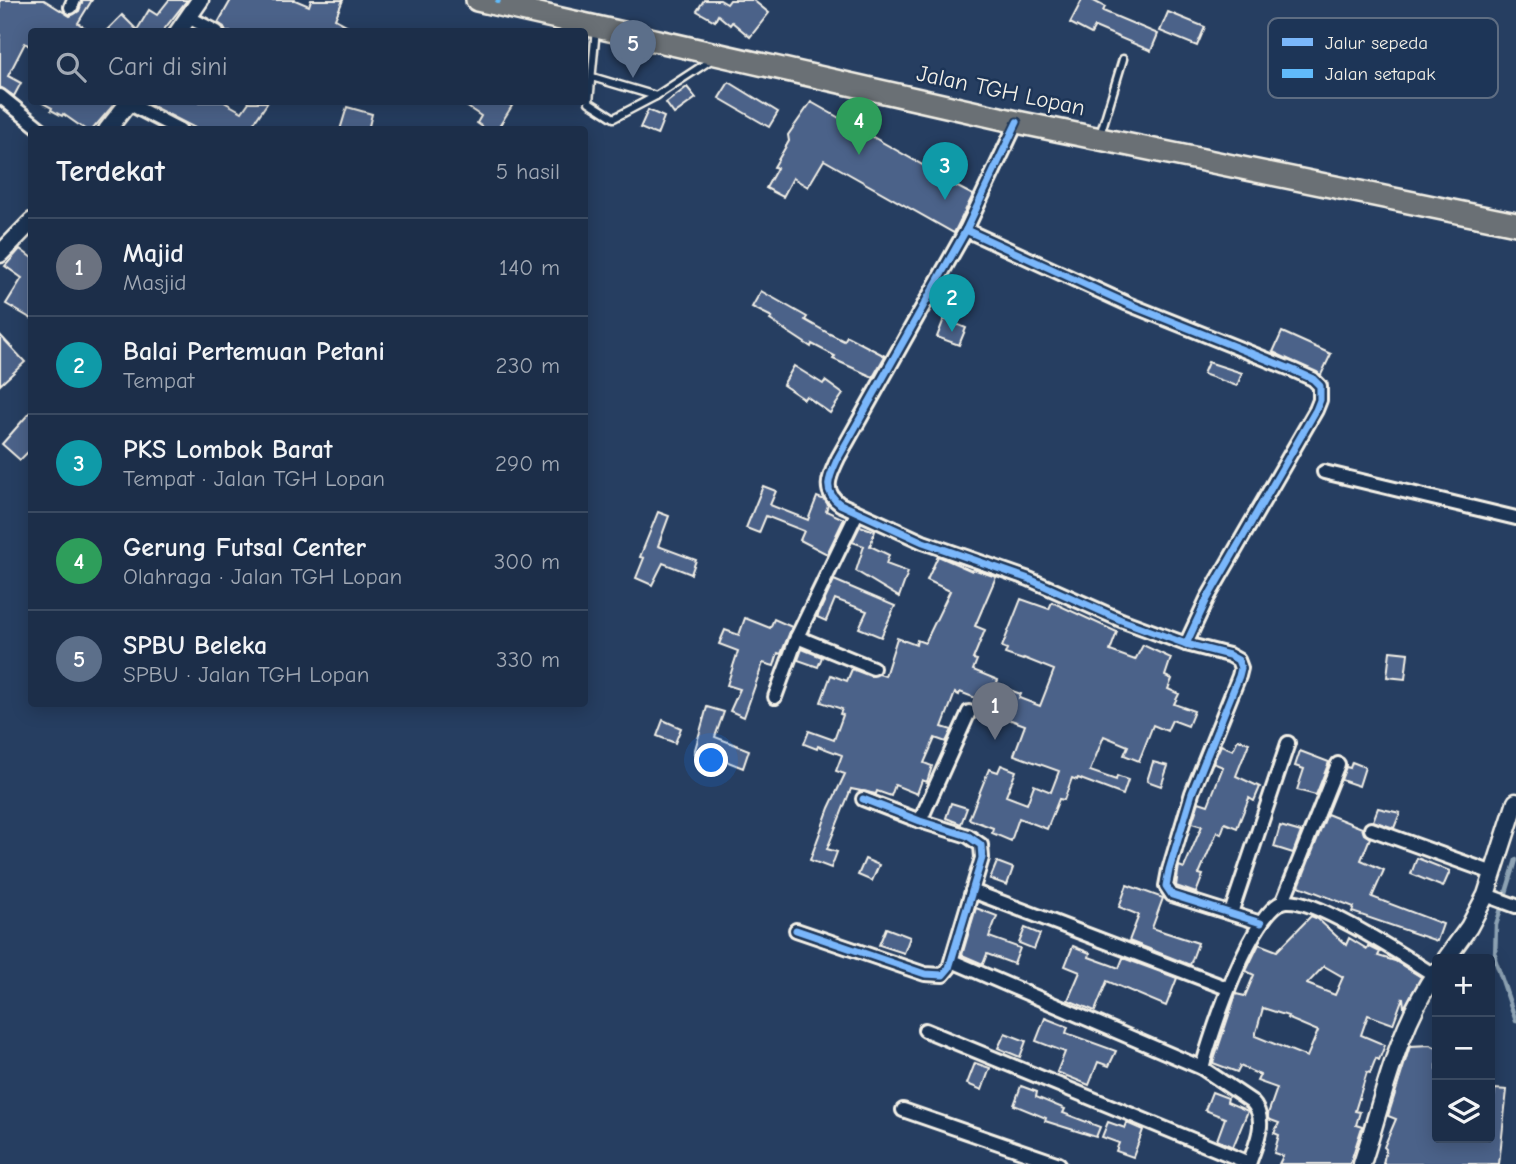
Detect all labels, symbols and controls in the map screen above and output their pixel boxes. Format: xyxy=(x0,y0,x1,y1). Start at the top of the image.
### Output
legend xyxy=(1268,18,1498,98)
pin: 5 xyxy=(610,20,656,78)
search box xyxy=(28,28,588,105)
text: Jalur sepeda xyxy=(1325,32,1428,54)
icon: search xyxy=(52,48,90,86)
text: Cari di sini xyxy=(108,52,228,82)
street label: Jalan TGH Lopan xyxy=(914,59,1087,121)
text: Jalan setapak xyxy=(1325,63,1436,85)
pin: 4 xyxy=(836,97,882,155)
pin: 3 xyxy=(922,142,968,200)
text: Terdekat xyxy=(56,154,165,189)
text: 5 hasil xyxy=(496,158,560,185)
text: Majid xyxy=(123,239,184,269)
text: 1 xyxy=(74,254,84,281)
text: 140 m xyxy=(499,254,560,281)
text: Masjid xyxy=(123,269,187,296)
pin: 2 xyxy=(929,274,975,332)
text: Balai Pertemuan Petani xyxy=(123,337,385,367)
text: 2 xyxy=(73,352,85,379)
text: 230 m xyxy=(496,352,560,379)
text: Tempat xyxy=(123,367,194,394)
text: PKS Lombok Barat xyxy=(123,435,332,465)
text: 3 xyxy=(73,450,85,477)
text: 290 m xyxy=(495,450,560,477)
text: Tempat · Jalan TGH Lopan xyxy=(123,465,385,492)
text: Gerung Futsal Center xyxy=(123,533,366,563)
text: 4 xyxy=(74,548,84,575)
text: 300 m xyxy=(494,548,560,575)
text: Olahraga · Jalan TGH Lopan xyxy=(123,563,402,590)
text: SPBU Beleka xyxy=(123,631,267,661)
text: 5 xyxy=(73,646,85,673)
text: 330 m xyxy=(496,646,560,673)
text: SPBU · Jalan TGH Lopan xyxy=(123,661,369,688)
pin: 1 xyxy=(972,682,1018,740)
your location xyxy=(694,743,728,777)
map controls xyxy=(1432,954,1495,1143)
button: + xyxy=(1432,954,1495,1017)
button: − xyxy=(1432,1017,1495,1080)
button: layers xyxy=(1432,1080,1495,1143)

